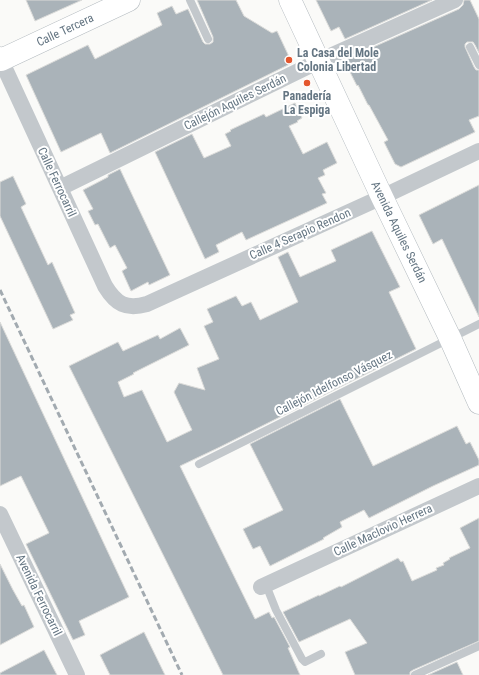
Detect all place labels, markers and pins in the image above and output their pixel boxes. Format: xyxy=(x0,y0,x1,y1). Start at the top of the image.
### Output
place label: La Casa del Mole Colonia Libertad xyxy=(297,46,379,74)
marker: La Casa del Mole Colonia Libertad xyxy=(284,55,294,65)
marker: Panadería La Espiga xyxy=(302,78,312,88)
place label: Panadería La Espiga xyxy=(283,89,332,117)

